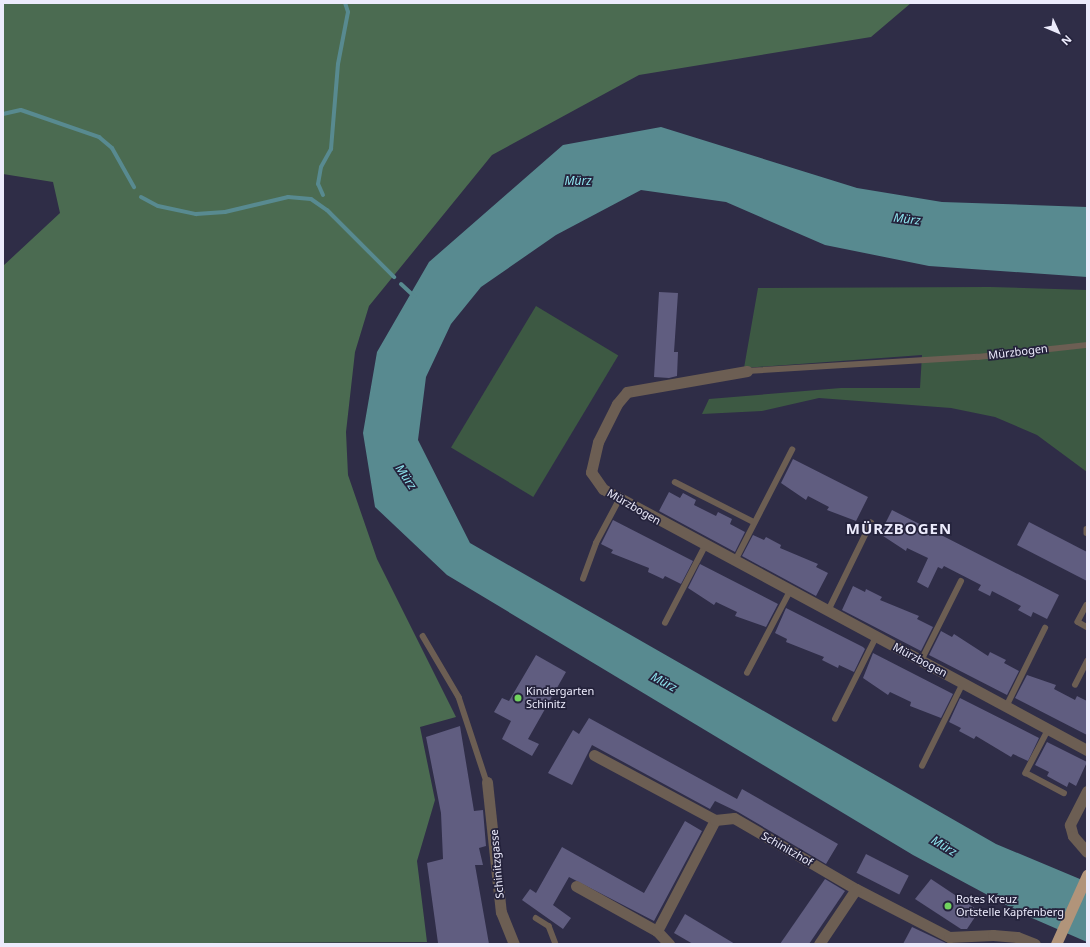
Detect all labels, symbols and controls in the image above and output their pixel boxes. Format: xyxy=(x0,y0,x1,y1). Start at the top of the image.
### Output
north arrow xyxy=(1038,12,1078,52)
text: N xyxy=(1058,32,1076,49)
water label: Mürz xyxy=(564,174,592,188)
water label: Mürz xyxy=(893,210,921,228)
street label: Mürzbogen xyxy=(988,342,1048,362)
water label: Mürz xyxy=(392,462,420,492)
street label: Mürzbogen xyxy=(605,486,663,528)
district label: MÜRZBOGEN xyxy=(846,520,952,538)
street label: Mürzbogen xyxy=(891,640,949,680)
water label: Mürz xyxy=(649,669,679,695)
place label: Kindergarten Schinitz xyxy=(526,685,594,711)
marker: Kindergarten Schinitz xyxy=(513,693,523,703)
street label: Schinitzgasse xyxy=(487,829,507,899)
street label: Schinitzhof xyxy=(759,829,815,869)
water label: Mürz xyxy=(929,833,959,859)
place label: Rotes Kreuz Ortstelle Kapfenberg xyxy=(956,893,1064,919)
marker: Rotes Kreuz Ortstelle Kapfenberg xyxy=(943,901,953,911)

